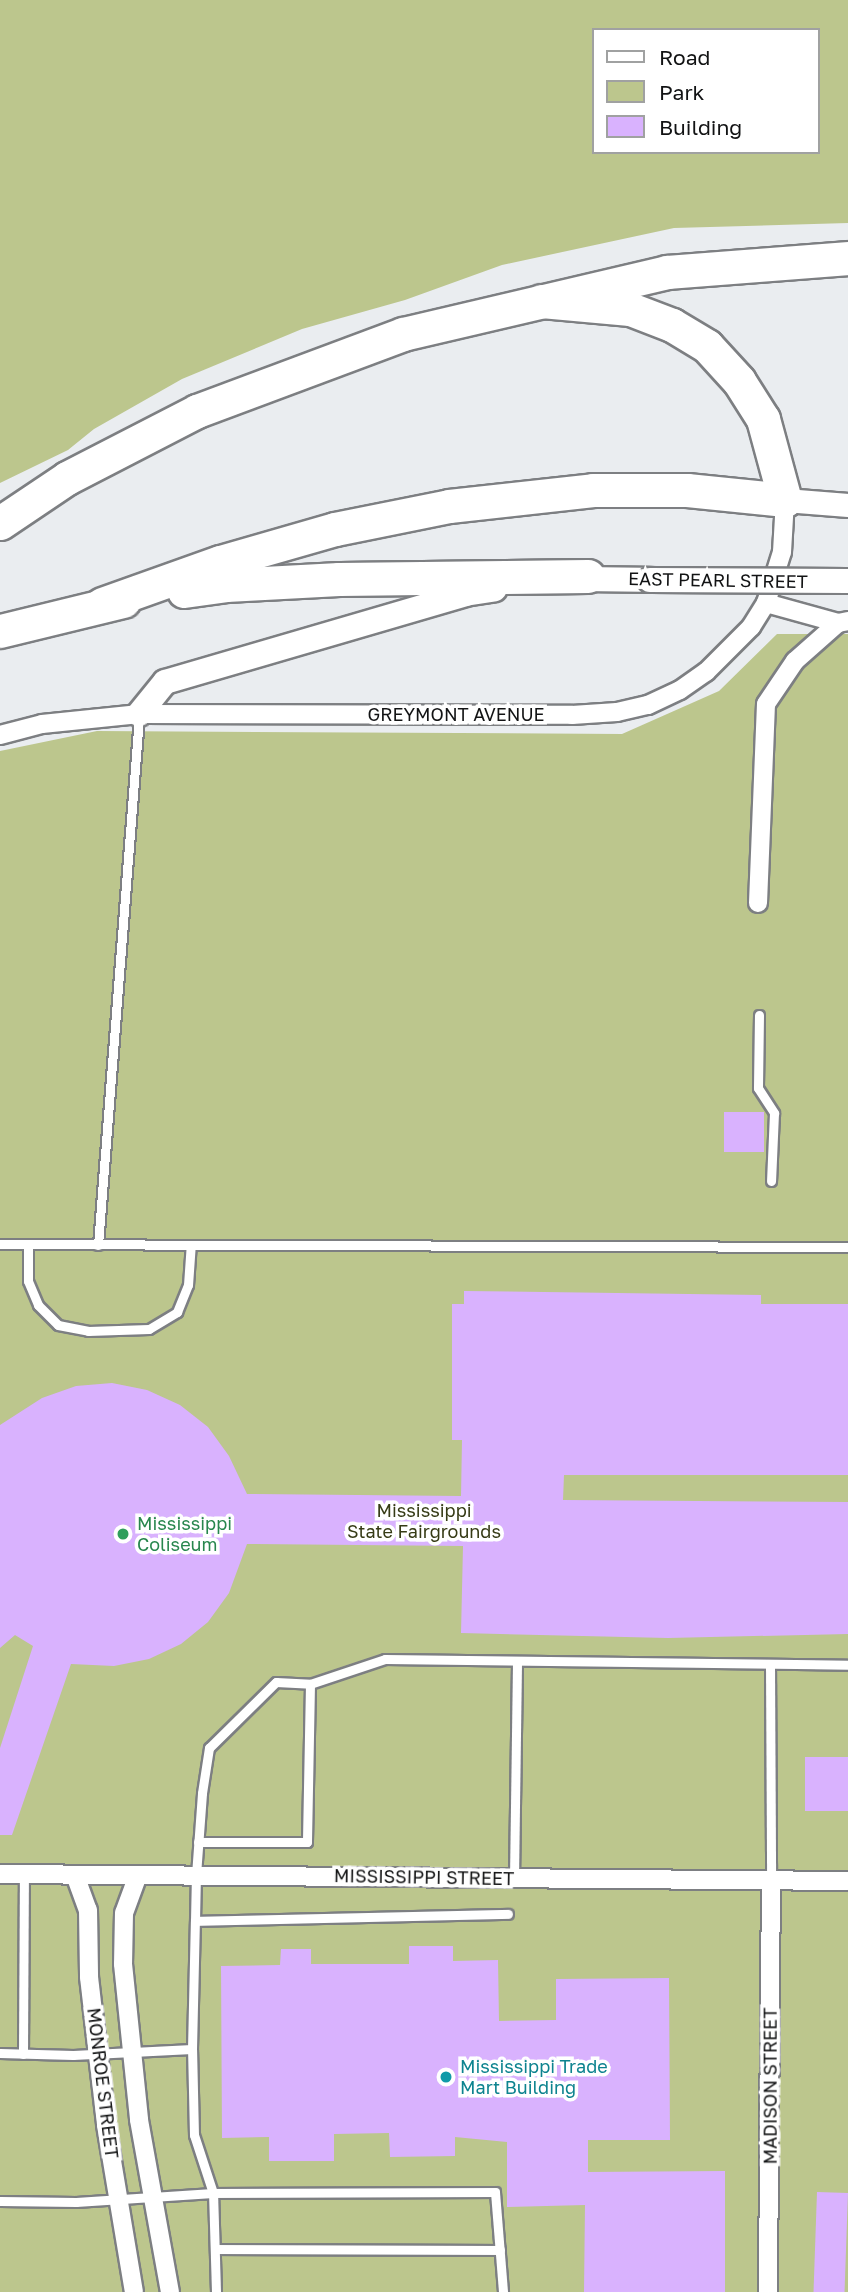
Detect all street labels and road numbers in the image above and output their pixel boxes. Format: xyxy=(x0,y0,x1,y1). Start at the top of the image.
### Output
street label: EAST PEARL STREET xyxy=(628,568,808,592)
street label: GREYMONT AVENUE xyxy=(367,703,545,725)
street label: MISSISSIPPI STREET xyxy=(334,1865,514,1889)
street label: MONROE STREET xyxy=(83,2006,123,2160)
street label: MADISON STREET xyxy=(759,2008,781,2164)

